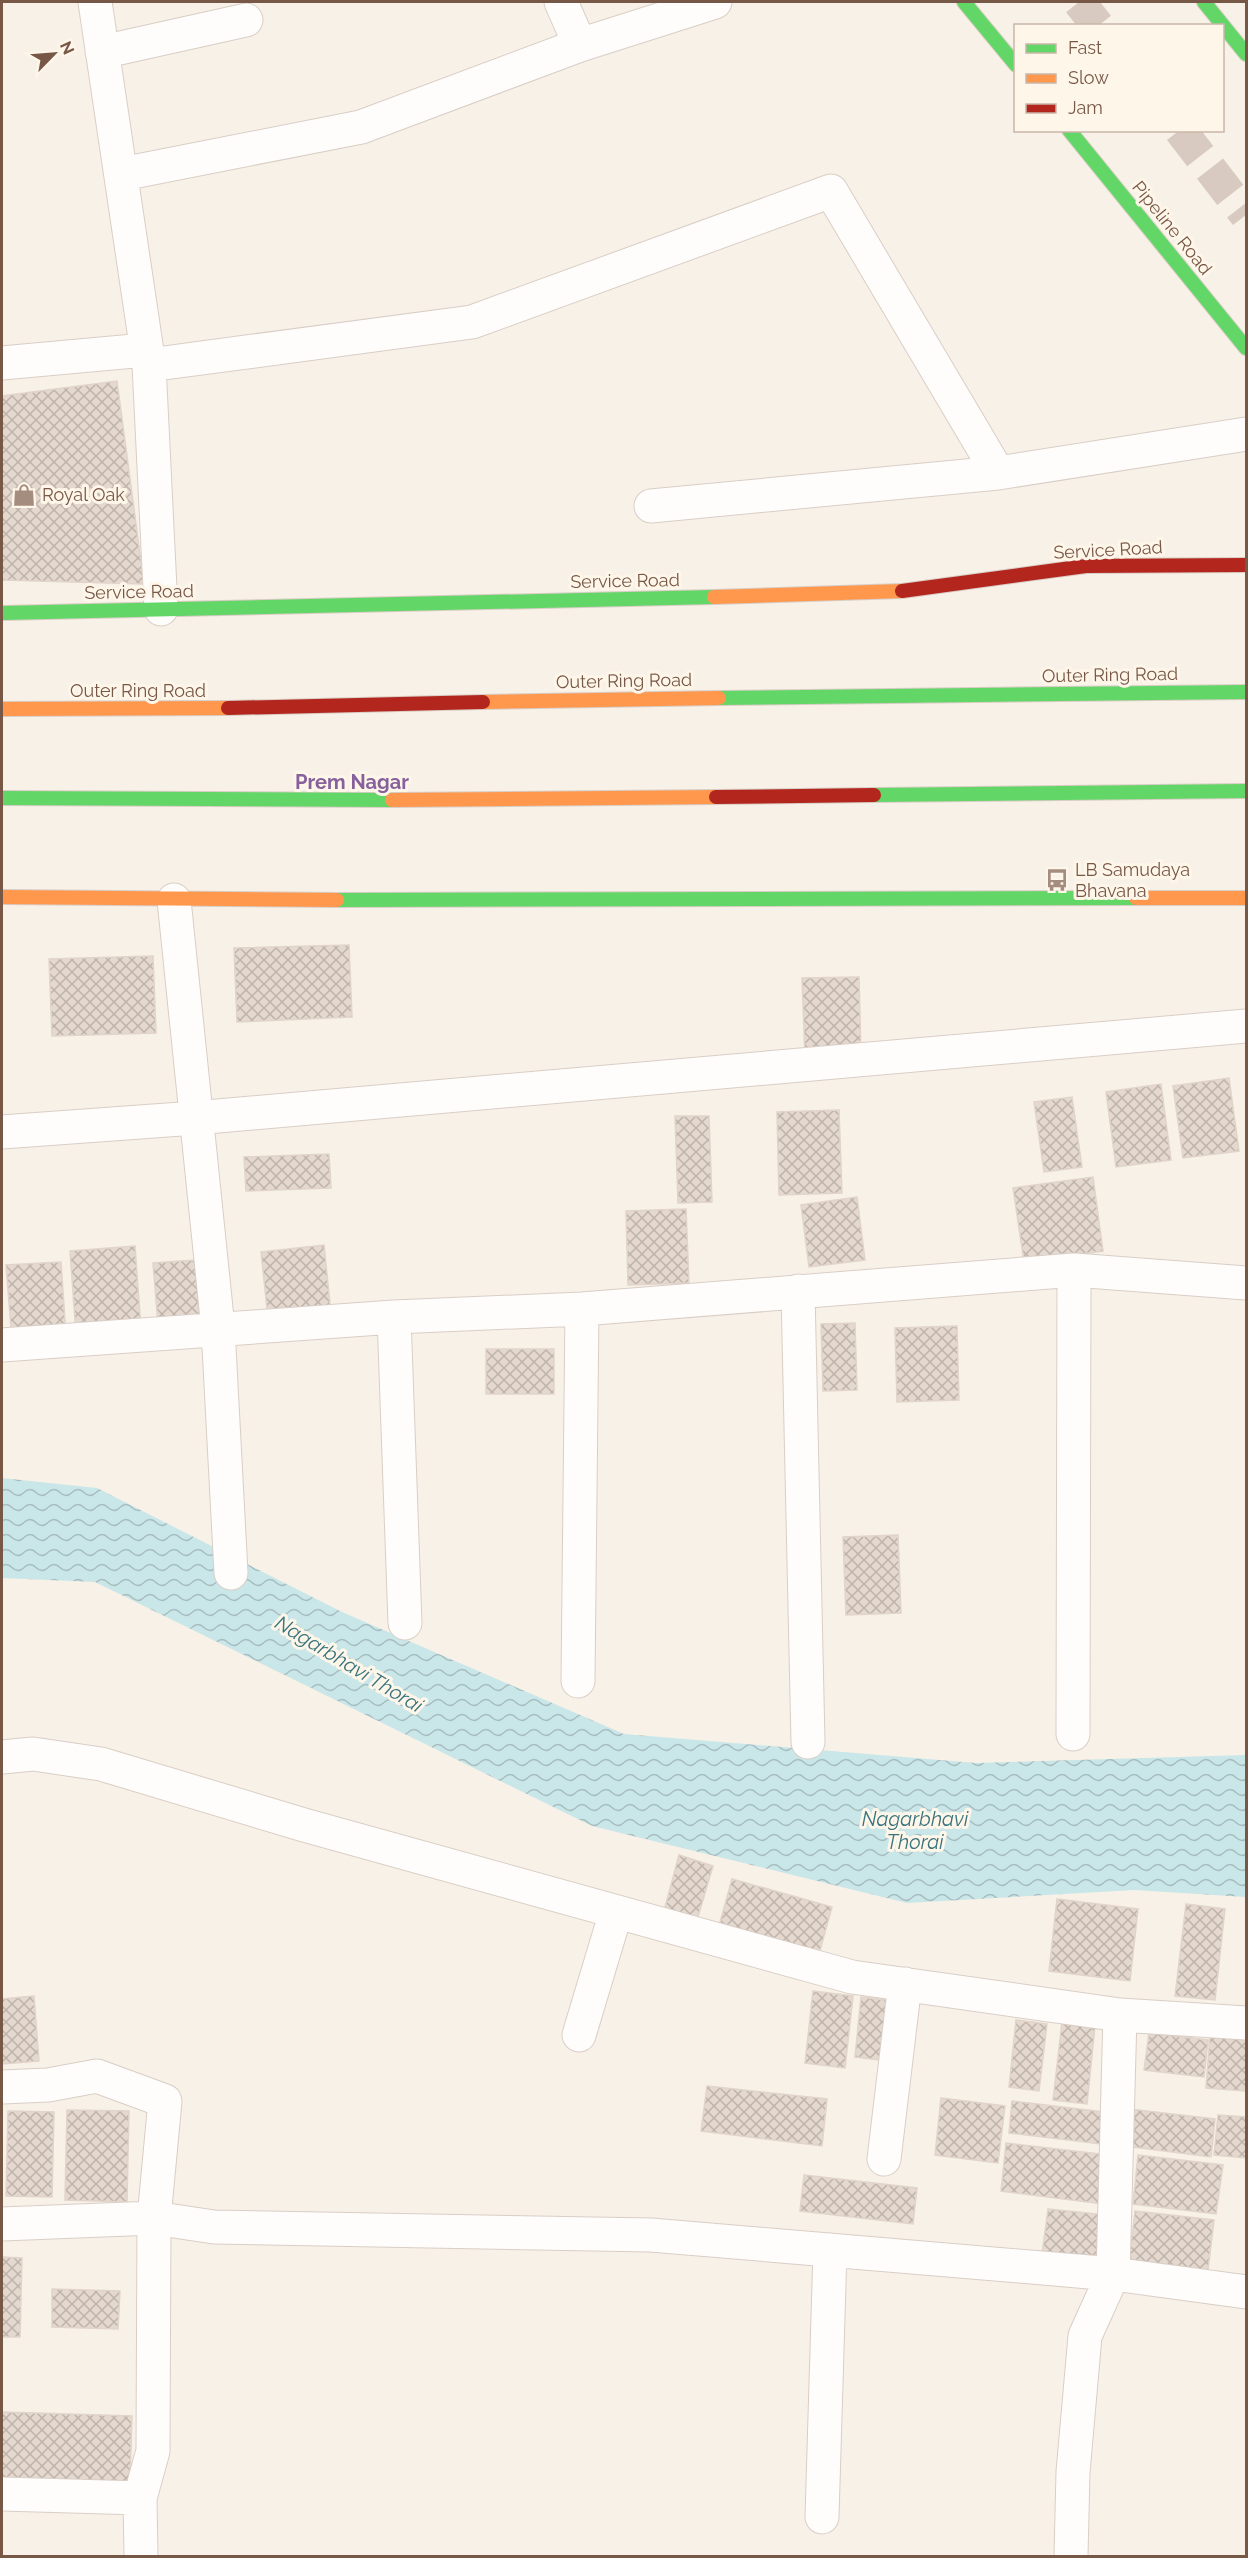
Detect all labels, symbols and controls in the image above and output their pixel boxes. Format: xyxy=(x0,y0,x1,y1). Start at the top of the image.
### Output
north arrow xyxy=(24,24,84,84)
legend xyxy=(1014,24,1224,132)
text: Fast xyxy=(1068,37,1102,58)
text: N xyxy=(56,38,78,57)
text: Slow xyxy=(1068,67,1109,88)
text: Jam xyxy=(1068,97,1103,118)
street label: Pipeline Road xyxy=(1128,177,1217,279)
shop icon: Royal Oak xyxy=(11,482,37,508)
place label: Royal Oak xyxy=(42,484,125,505)
street label: Service Road xyxy=(1053,536,1163,563)
street label: Service Road xyxy=(570,569,680,592)
street label: Service Road xyxy=(84,580,194,603)
street label: Outer Ring Road xyxy=(1042,663,1178,686)
street label: Outer Ring Road xyxy=(556,669,692,692)
street label: Outer Ring Road xyxy=(70,680,206,701)
district label: Prem Nagar xyxy=(295,770,409,794)
place label: LB Samudaya Bhavana xyxy=(1075,859,1190,901)
bus stop icon: LB Samudaya Bhavana xyxy=(1044,867,1070,893)
water label: Nagarbhavi Thorai xyxy=(271,1610,428,1718)
water label: Nagarbhavi Thorai xyxy=(862,1807,969,1854)

